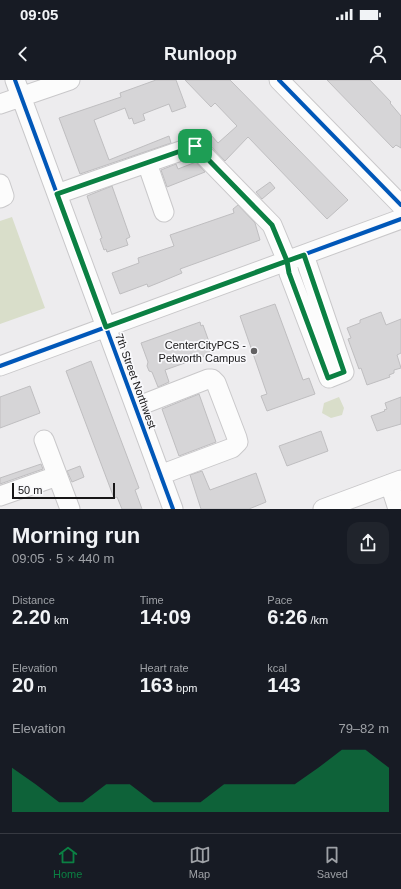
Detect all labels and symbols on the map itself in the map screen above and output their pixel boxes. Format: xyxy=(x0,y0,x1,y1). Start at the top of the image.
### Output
pin xyxy=(178,129,212,163)
street label: 7th Street Northwest xyxy=(113,332,159,430)
place label: CenterCityPCS - Petworth Campus xyxy=(159,339,246,364)
marker: CenterCityPCS - Petworth Campus xyxy=(249,346,259,356)
scale bar xyxy=(12,481,115,500)

